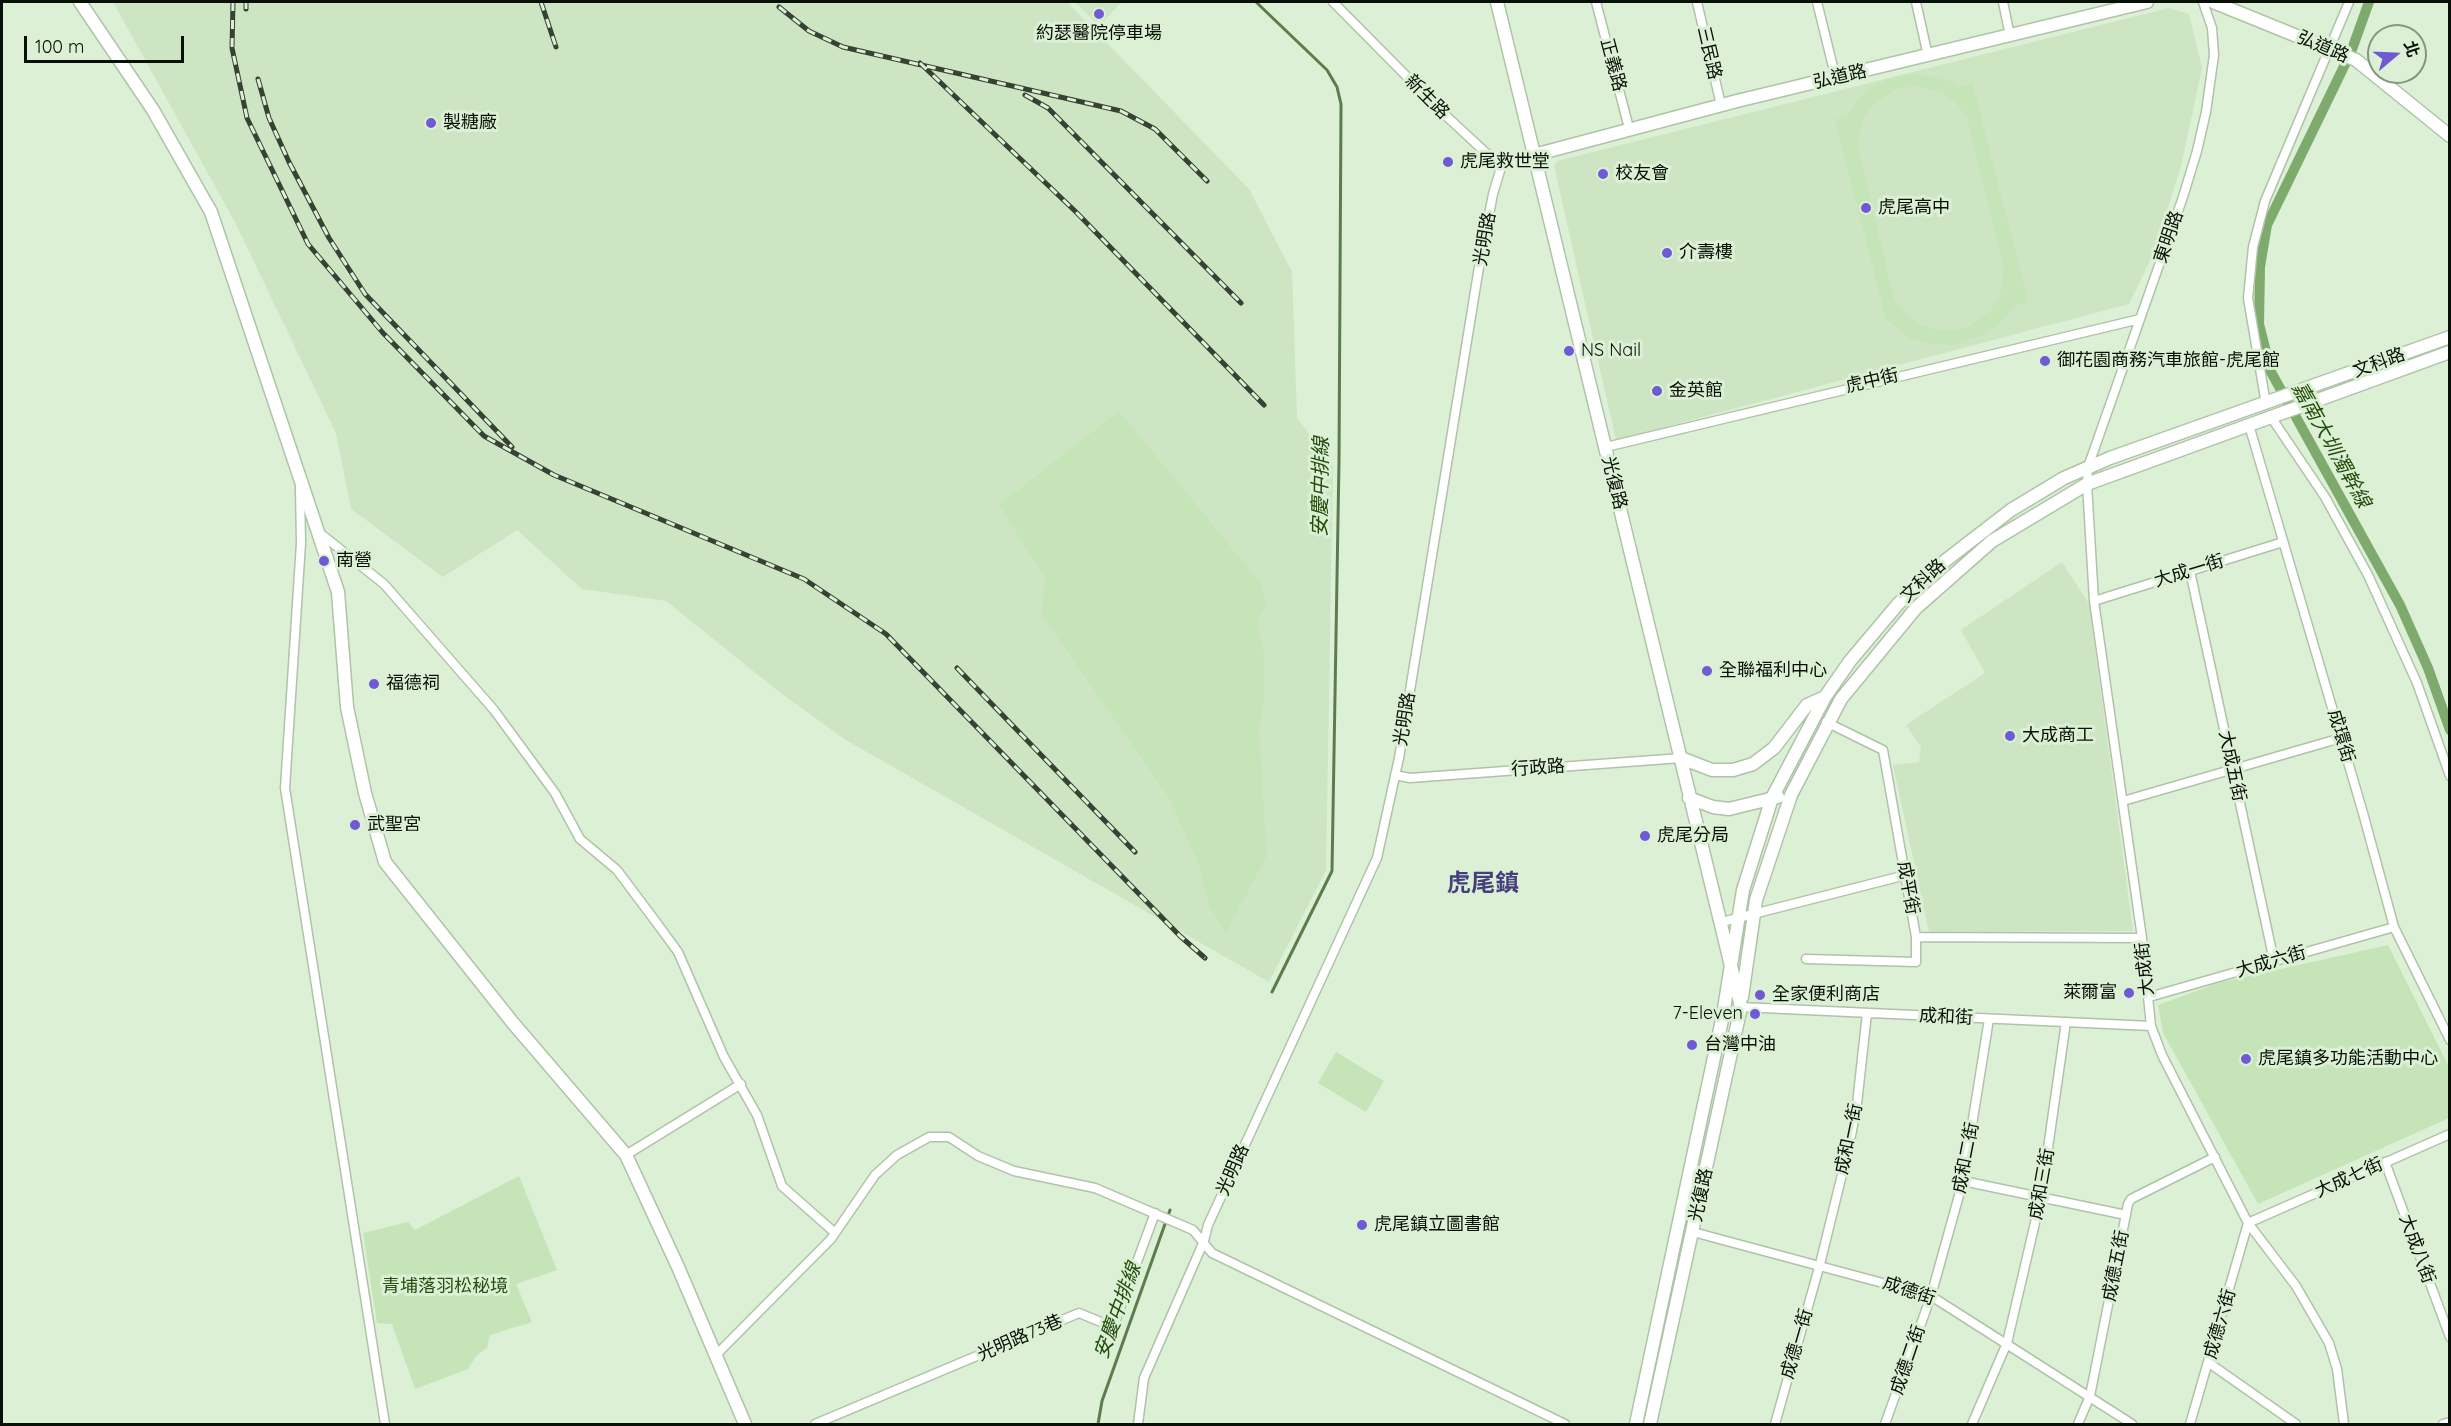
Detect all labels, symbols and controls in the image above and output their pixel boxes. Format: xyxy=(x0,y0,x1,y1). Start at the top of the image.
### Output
marker: 約瑟醫院停車場 xyxy=(1092,7,1106,21)
place label: 約瑟醫院停車場 xyxy=(1036,23,1162,45)
scale bar xyxy=(27,24,188,62)
street label: 三民路 xyxy=(1692,24,1726,82)
north arrow xyxy=(2367,24,2427,84)
street label: 弘道路 xyxy=(2294,27,2352,67)
text: 100 m xyxy=(35,35,84,58)
street label: 正義路 xyxy=(1596,36,1630,94)
text: 北 xyxy=(2400,38,2424,60)
street label: 弘道路 xyxy=(1811,60,1869,94)
street label: 新生路 xyxy=(1400,70,1454,124)
place label: 製糖廠 xyxy=(443,112,497,134)
marker: 製糖廠 xyxy=(424,116,438,130)
place label: 虎尾救世堂 xyxy=(1460,151,1550,173)
marker: 虎尾救世堂 xyxy=(1441,155,1455,169)
place label: 校友會 xyxy=(1615,163,1669,185)
marker: 校友會 xyxy=(1596,167,1610,181)
place label: 虎尾高中 xyxy=(1878,197,1950,219)
marker: 虎尾高中 xyxy=(1859,201,1873,215)
street label: 東明路 xyxy=(2150,208,2188,266)
street label: 光明路 xyxy=(1470,211,1500,267)
place label: 介壽樓 xyxy=(1679,242,1733,264)
marker: 介壽樓 xyxy=(1660,246,1674,260)
place label: NS Nail xyxy=(1581,340,1641,362)
marker: NS Nail xyxy=(1562,344,1576,358)
street label: 文科路 xyxy=(2350,344,2408,382)
place label: 御花園商務汽車旅館-虎尾館 xyxy=(2057,350,2280,372)
marker: 御花園商務汽車旅館-虎尾館 xyxy=(2038,354,2052,368)
street label: 虎中街 xyxy=(1843,364,1901,398)
water label: 嘉南大圳濁幹線 xyxy=(2287,378,2375,512)
place label: 金英館 xyxy=(1669,380,1723,402)
marker: 金英館 xyxy=(1650,384,1664,398)
water label: 安慶中排線 xyxy=(1308,437,1334,537)
street label: 光復路 xyxy=(1597,454,1631,512)
place label: 南營 xyxy=(336,550,372,572)
street label: 大成一街 xyxy=(2151,550,2227,592)
marker: 南營 xyxy=(317,554,331,568)
street label: 文科路 xyxy=(1896,555,1950,607)
place label: 全聯福利中心 xyxy=(1719,660,1827,682)
marker: 全聯福利中心 xyxy=(1700,664,1714,678)
place label: 福德祠 xyxy=(386,673,440,695)
marker: 福德祠 xyxy=(367,677,381,691)
street label: 光明路 xyxy=(1390,691,1420,747)
street label: 成環街 xyxy=(2323,707,2359,765)
place label: 大成商工 xyxy=(2022,725,2094,747)
marker: 大成商工 xyxy=(2003,729,2017,743)
street label: 大成五街 xyxy=(2214,729,2250,803)
street label: 行政路 xyxy=(1510,755,1566,781)
place label: 武聖宮 xyxy=(367,814,421,836)
marker: 武聖宮 xyxy=(348,818,362,832)
place label: 虎尾分局 xyxy=(1657,825,1729,847)
marker: 虎尾分局 xyxy=(1638,829,1652,843)
street label: 成平街 xyxy=(1893,860,1923,916)
district label: 虎尾鎮 xyxy=(1447,870,1519,898)
street label: 大成街 xyxy=(2131,941,2159,997)
street label: 大成六街 xyxy=(2233,942,2309,982)
place label: 萊爾富 xyxy=(2063,982,2117,1004)
place label: 全家便利商店 xyxy=(1772,984,1880,1006)
marker: 萊爾富 xyxy=(2122,986,2136,1000)
marker: 全家便利商店 xyxy=(1753,988,1767,1002)
place label: 7-Eleven xyxy=(1672,1003,1743,1025)
street label: 成和街 xyxy=(1918,1005,1974,1029)
marker: 7-Eleven xyxy=(1748,1007,1762,1021)
place label: 台灣中油 xyxy=(1704,1034,1776,1056)
marker: 台灣中油 xyxy=(1685,1038,1699,1052)
place label: 虎尾鎮多功能活動中心 xyxy=(2258,1048,2438,1070)
marker: 虎尾鎮多功能活動中心 xyxy=(2239,1052,2253,1066)
street label: 成和一街 xyxy=(1831,1102,1867,1176)
street label: 成和二街 xyxy=(1949,1121,1983,1195)
street label: 光明路 xyxy=(1212,1141,1254,1199)
street label: 成和三街 xyxy=(2025,1147,2059,1221)
street label: 大成七街 xyxy=(2312,1153,2386,1203)
street label: 光復路 xyxy=(1685,1166,1717,1224)
street label: 大成八街 xyxy=(2395,1211,2439,1287)
place label: 虎尾鎮立圖書館 xyxy=(1374,1214,1500,1236)
marker: 虎尾鎮立圖書館 xyxy=(1355,1218,1369,1232)
street label: 成德五街 xyxy=(2099,1229,2133,1303)
water label: 安慶中排線 xyxy=(1090,1260,1146,1362)
street label: 成德街 xyxy=(1880,1272,1938,1310)
park label: 青埔落羽松秘境 xyxy=(382,1276,508,1298)
street label: 成德六街 xyxy=(2200,1286,2240,1362)
street label: 成德一街 xyxy=(1777,1306,1817,1382)
street label: 光明路73巷 xyxy=(974,1310,1066,1366)
street label: 成德二街 xyxy=(1886,1322,1930,1398)

